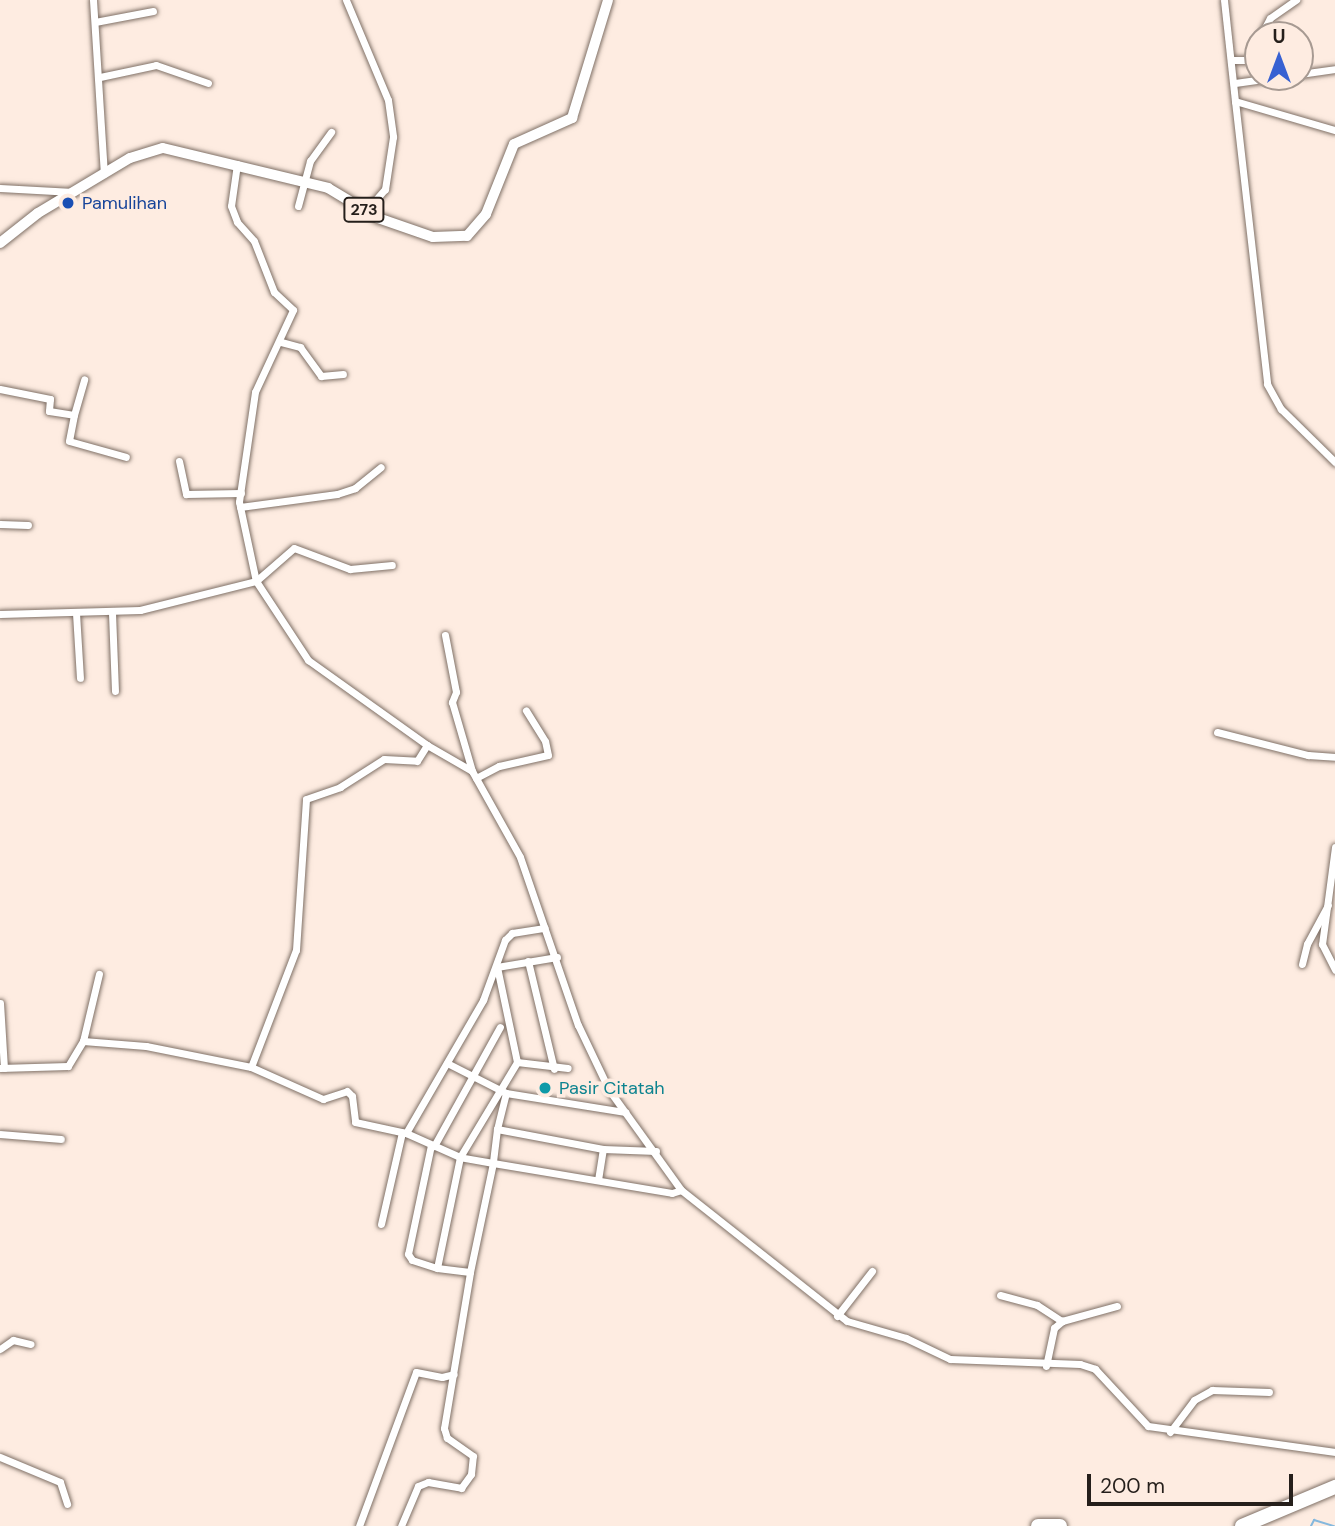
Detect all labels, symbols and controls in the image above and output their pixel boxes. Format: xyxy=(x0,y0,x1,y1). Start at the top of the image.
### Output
north arrow xyxy=(1244,21,1314,91)
text: U xyxy=(1272,24,1286,49)
place label: Pamulihan xyxy=(82,192,167,214)
marker: Pamulihan xyxy=(60,195,76,211)
road number: 273 xyxy=(343,198,385,222)
place label: Pasir Citatah xyxy=(559,1077,665,1099)
marker: Pasir Citatah xyxy=(537,1080,553,1096)
scale bar xyxy=(1090,1460,1296,1504)
text: 200 m xyxy=(1100,1472,1165,1500)

